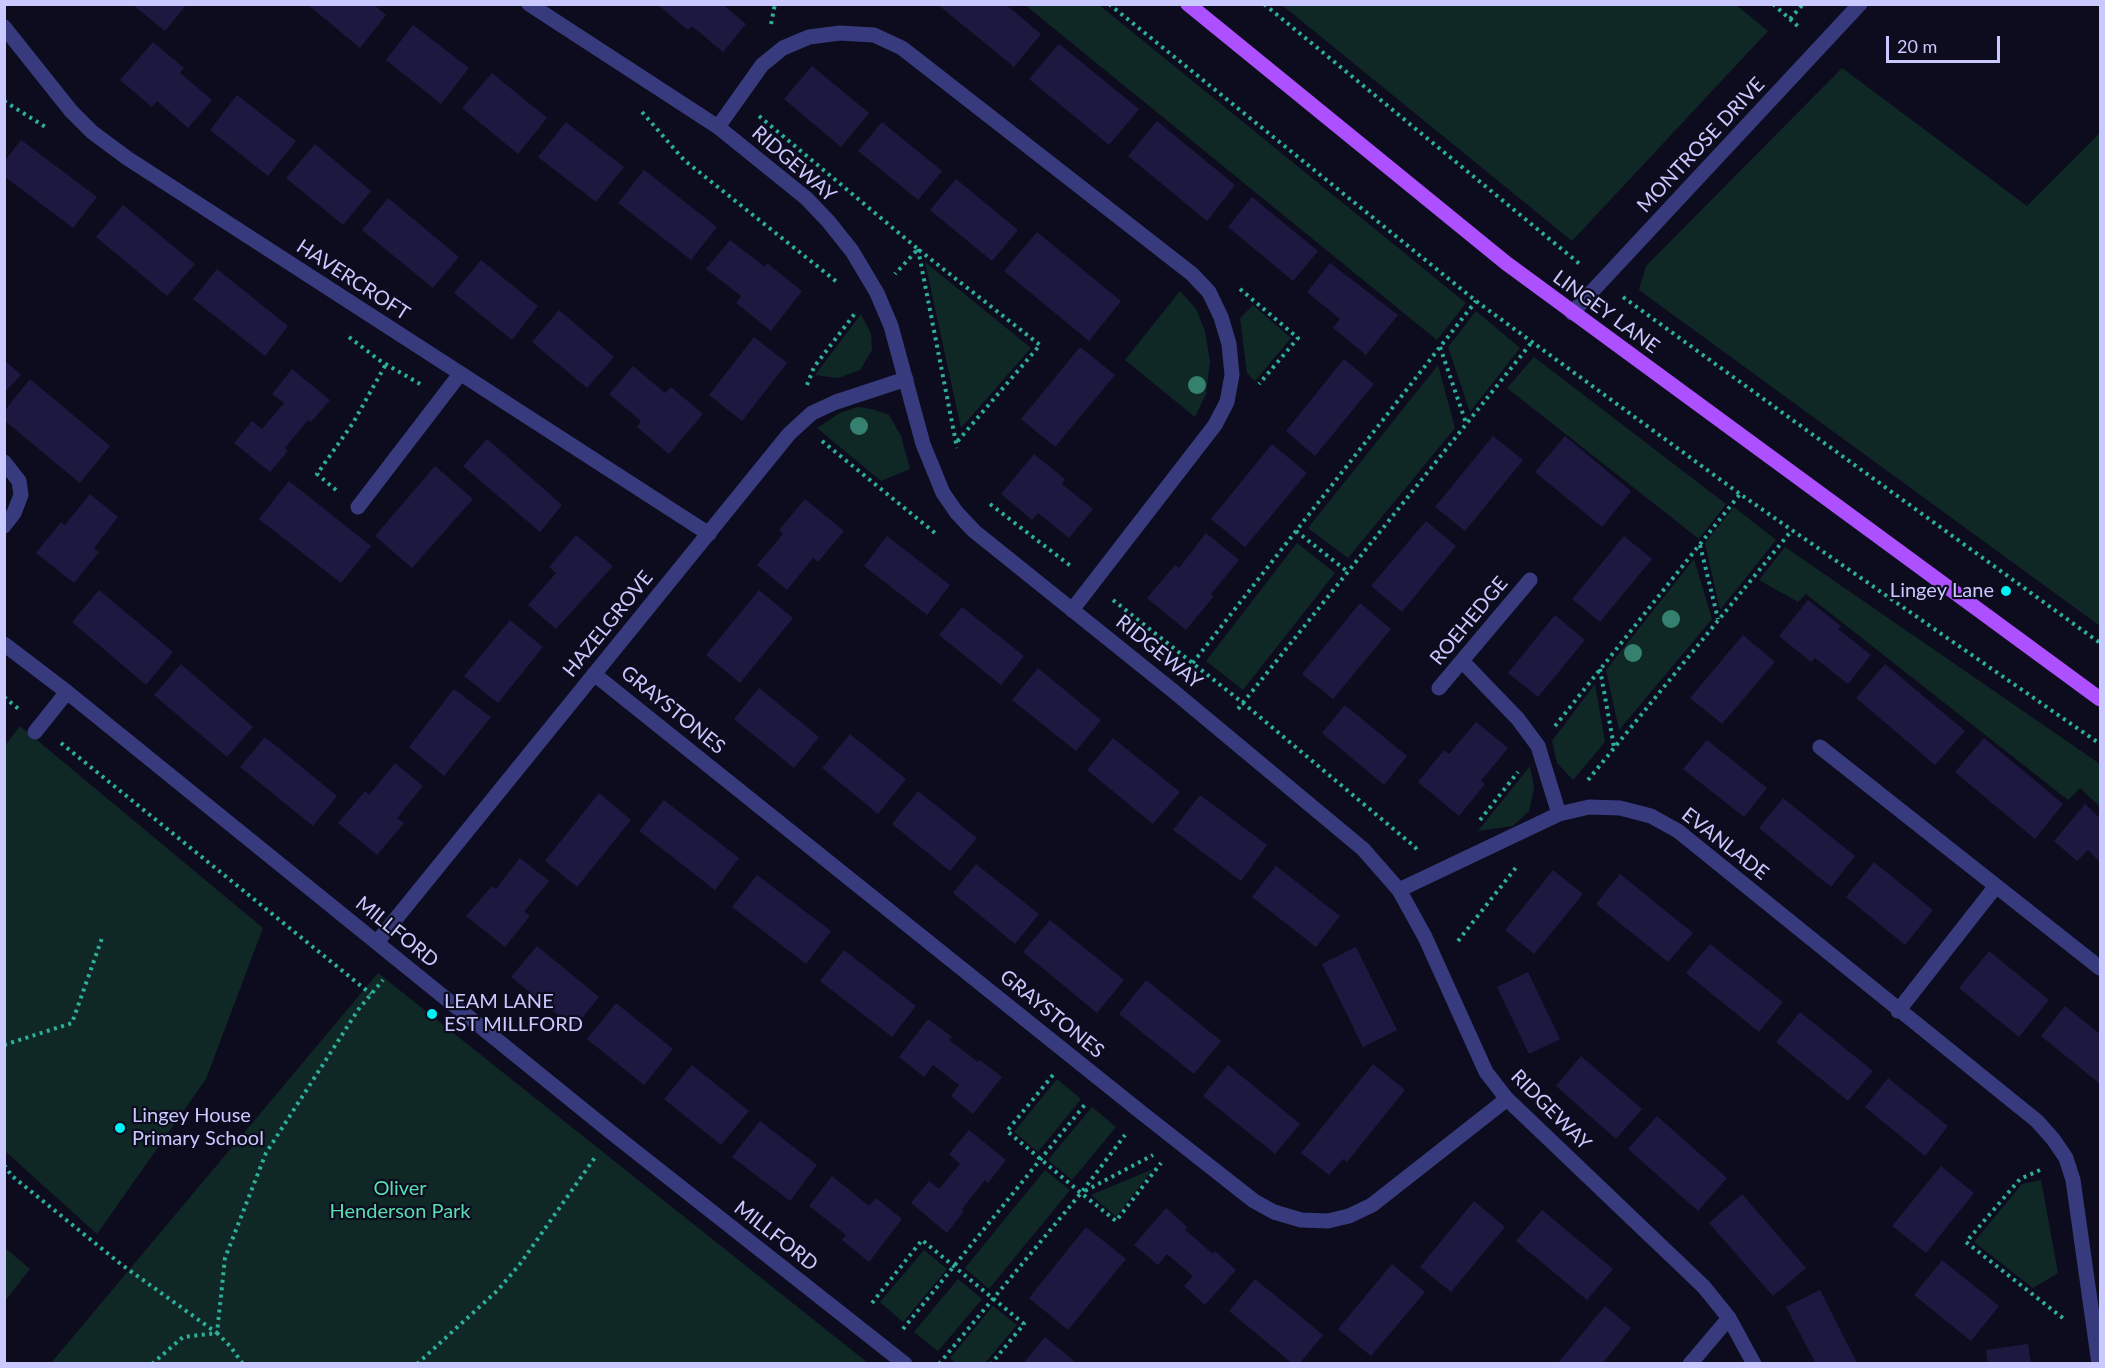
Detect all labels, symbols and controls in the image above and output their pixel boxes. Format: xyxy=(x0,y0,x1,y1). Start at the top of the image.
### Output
scale bar xyxy=(1889,24,2003,62)
text: 20 m xyxy=(1897,35,1937,57)
street label: MONTROSE DRIVE xyxy=(1632,72,1770,218)
street label: RIDGEWAY xyxy=(747,121,841,207)
street label: HAVERCROFT xyxy=(292,235,414,325)
street label: LINGEY LANE xyxy=(1548,265,1664,359)
street label: HAZELGROVE xyxy=(558,566,658,682)
street label: ROEHEDGE xyxy=(1425,572,1513,670)
place label: Lingey Lane xyxy=(1890,579,1994,603)
marker: Lingey Lane xyxy=(1999,584,2013,598)
street label: RIDGEWAY xyxy=(1111,610,1207,694)
street label: GRAYSTONES xyxy=(616,661,730,759)
street label: EVANLADE xyxy=(1677,803,1773,885)
street label: MILLFORD xyxy=(351,891,443,973)
street label: GRAYSTONES xyxy=(995,965,1109,1063)
place label: LEAM LANE EST MILLFORD xyxy=(444,990,583,1037)
marker: LEAM LANE EST MILLFORD xyxy=(425,1007,439,1021)
street label: RIDGEWAY xyxy=(1506,1065,1596,1155)
place label: Lingey House Primary School xyxy=(132,1104,264,1151)
marker: Lingey House Primary School xyxy=(113,1121,127,1135)
park label: Oliver Henderson Park xyxy=(329,1177,471,1224)
street label: MILLFORD xyxy=(729,1196,823,1276)

